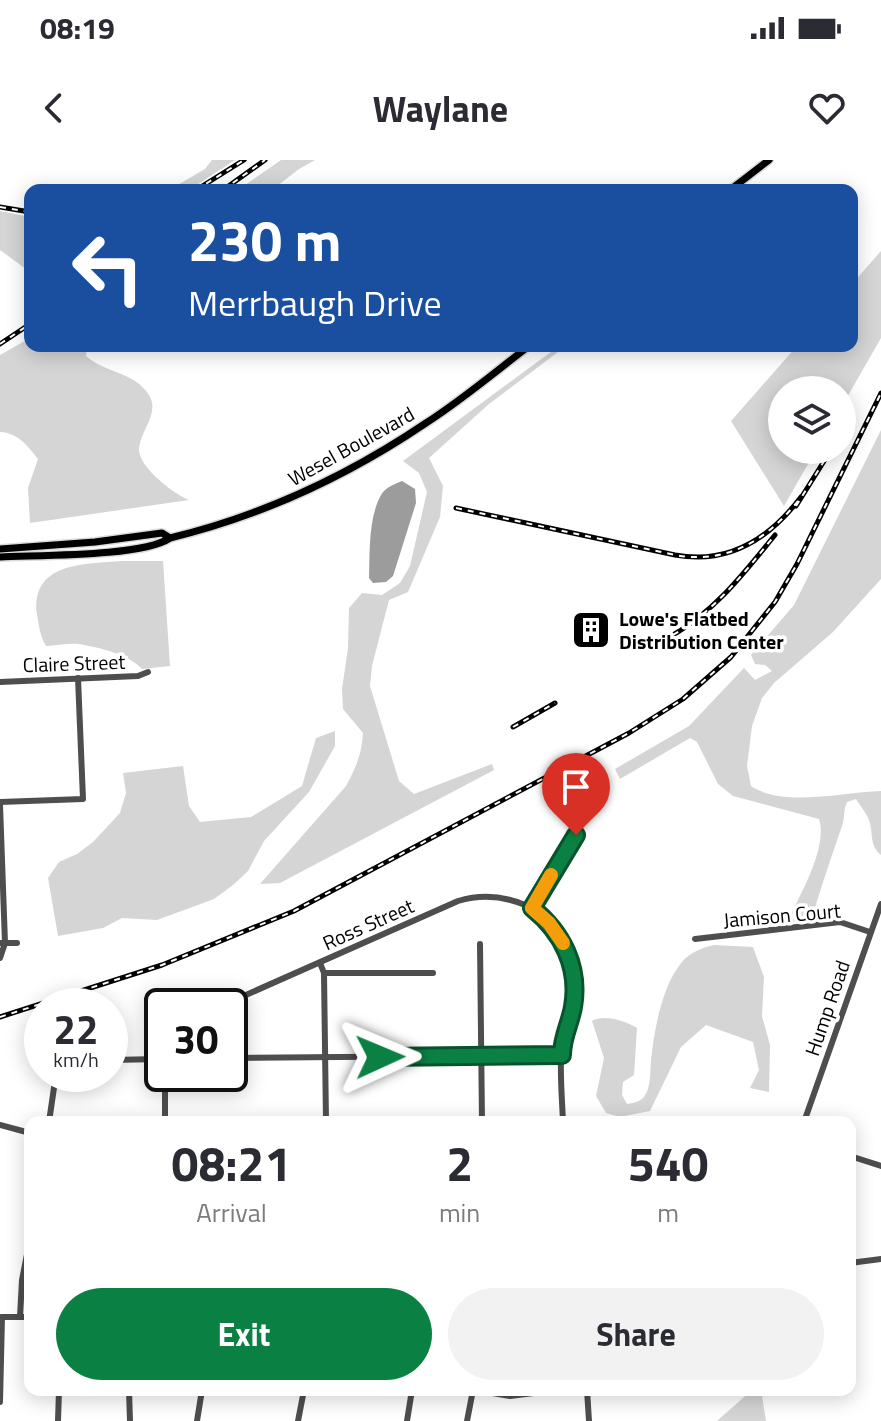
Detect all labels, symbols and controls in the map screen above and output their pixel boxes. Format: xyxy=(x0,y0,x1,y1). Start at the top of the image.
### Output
text: 08:19 xyxy=(40,5,115,51)
text: Waylane xyxy=(373,81,508,136)
icon: back xyxy=(32,86,76,130)
icon: heart xyxy=(805,86,849,130)
text: 230 m xyxy=(188,198,341,283)
icon: left xyxy=(56,216,160,320)
text: Merrbaugh Drive xyxy=(188,275,442,330)
map controls xyxy=(768,376,856,464)
button: layers xyxy=(768,376,856,464)
street label: Wesel Boulevard xyxy=(282,398,420,494)
place label: Lowe's Flatbed Distribution Center xyxy=(619,603,784,657)
building icon: Lowe's Flatbed Distribution Center xyxy=(570,609,612,651)
street label: Claire Street xyxy=(22,646,126,680)
pin xyxy=(542,753,610,835)
icon: arrive xyxy=(554,765,598,809)
street label: Ross Street xyxy=(317,890,419,958)
street label: Jamison Court xyxy=(722,894,842,936)
street label: Hump Road xyxy=(796,956,858,1060)
speed limit sign: 30 xyxy=(144,988,248,1092)
text: 22 xyxy=(54,999,98,1060)
position arrow xyxy=(338,1015,422,1099)
text: km/h xyxy=(53,1044,99,1075)
text: 08:21 xyxy=(172,1127,291,1200)
text: 2 xyxy=(446,1127,473,1200)
text: 540 xyxy=(628,1127,708,1200)
text: Arrival xyxy=(196,1193,267,1232)
text: min xyxy=(439,1193,480,1232)
text: m xyxy=(657,1193,679,1232)
button: Exit xyxy=(56,1288,432,1380)
button: Share xyxy=(448,1288,824,1380)

